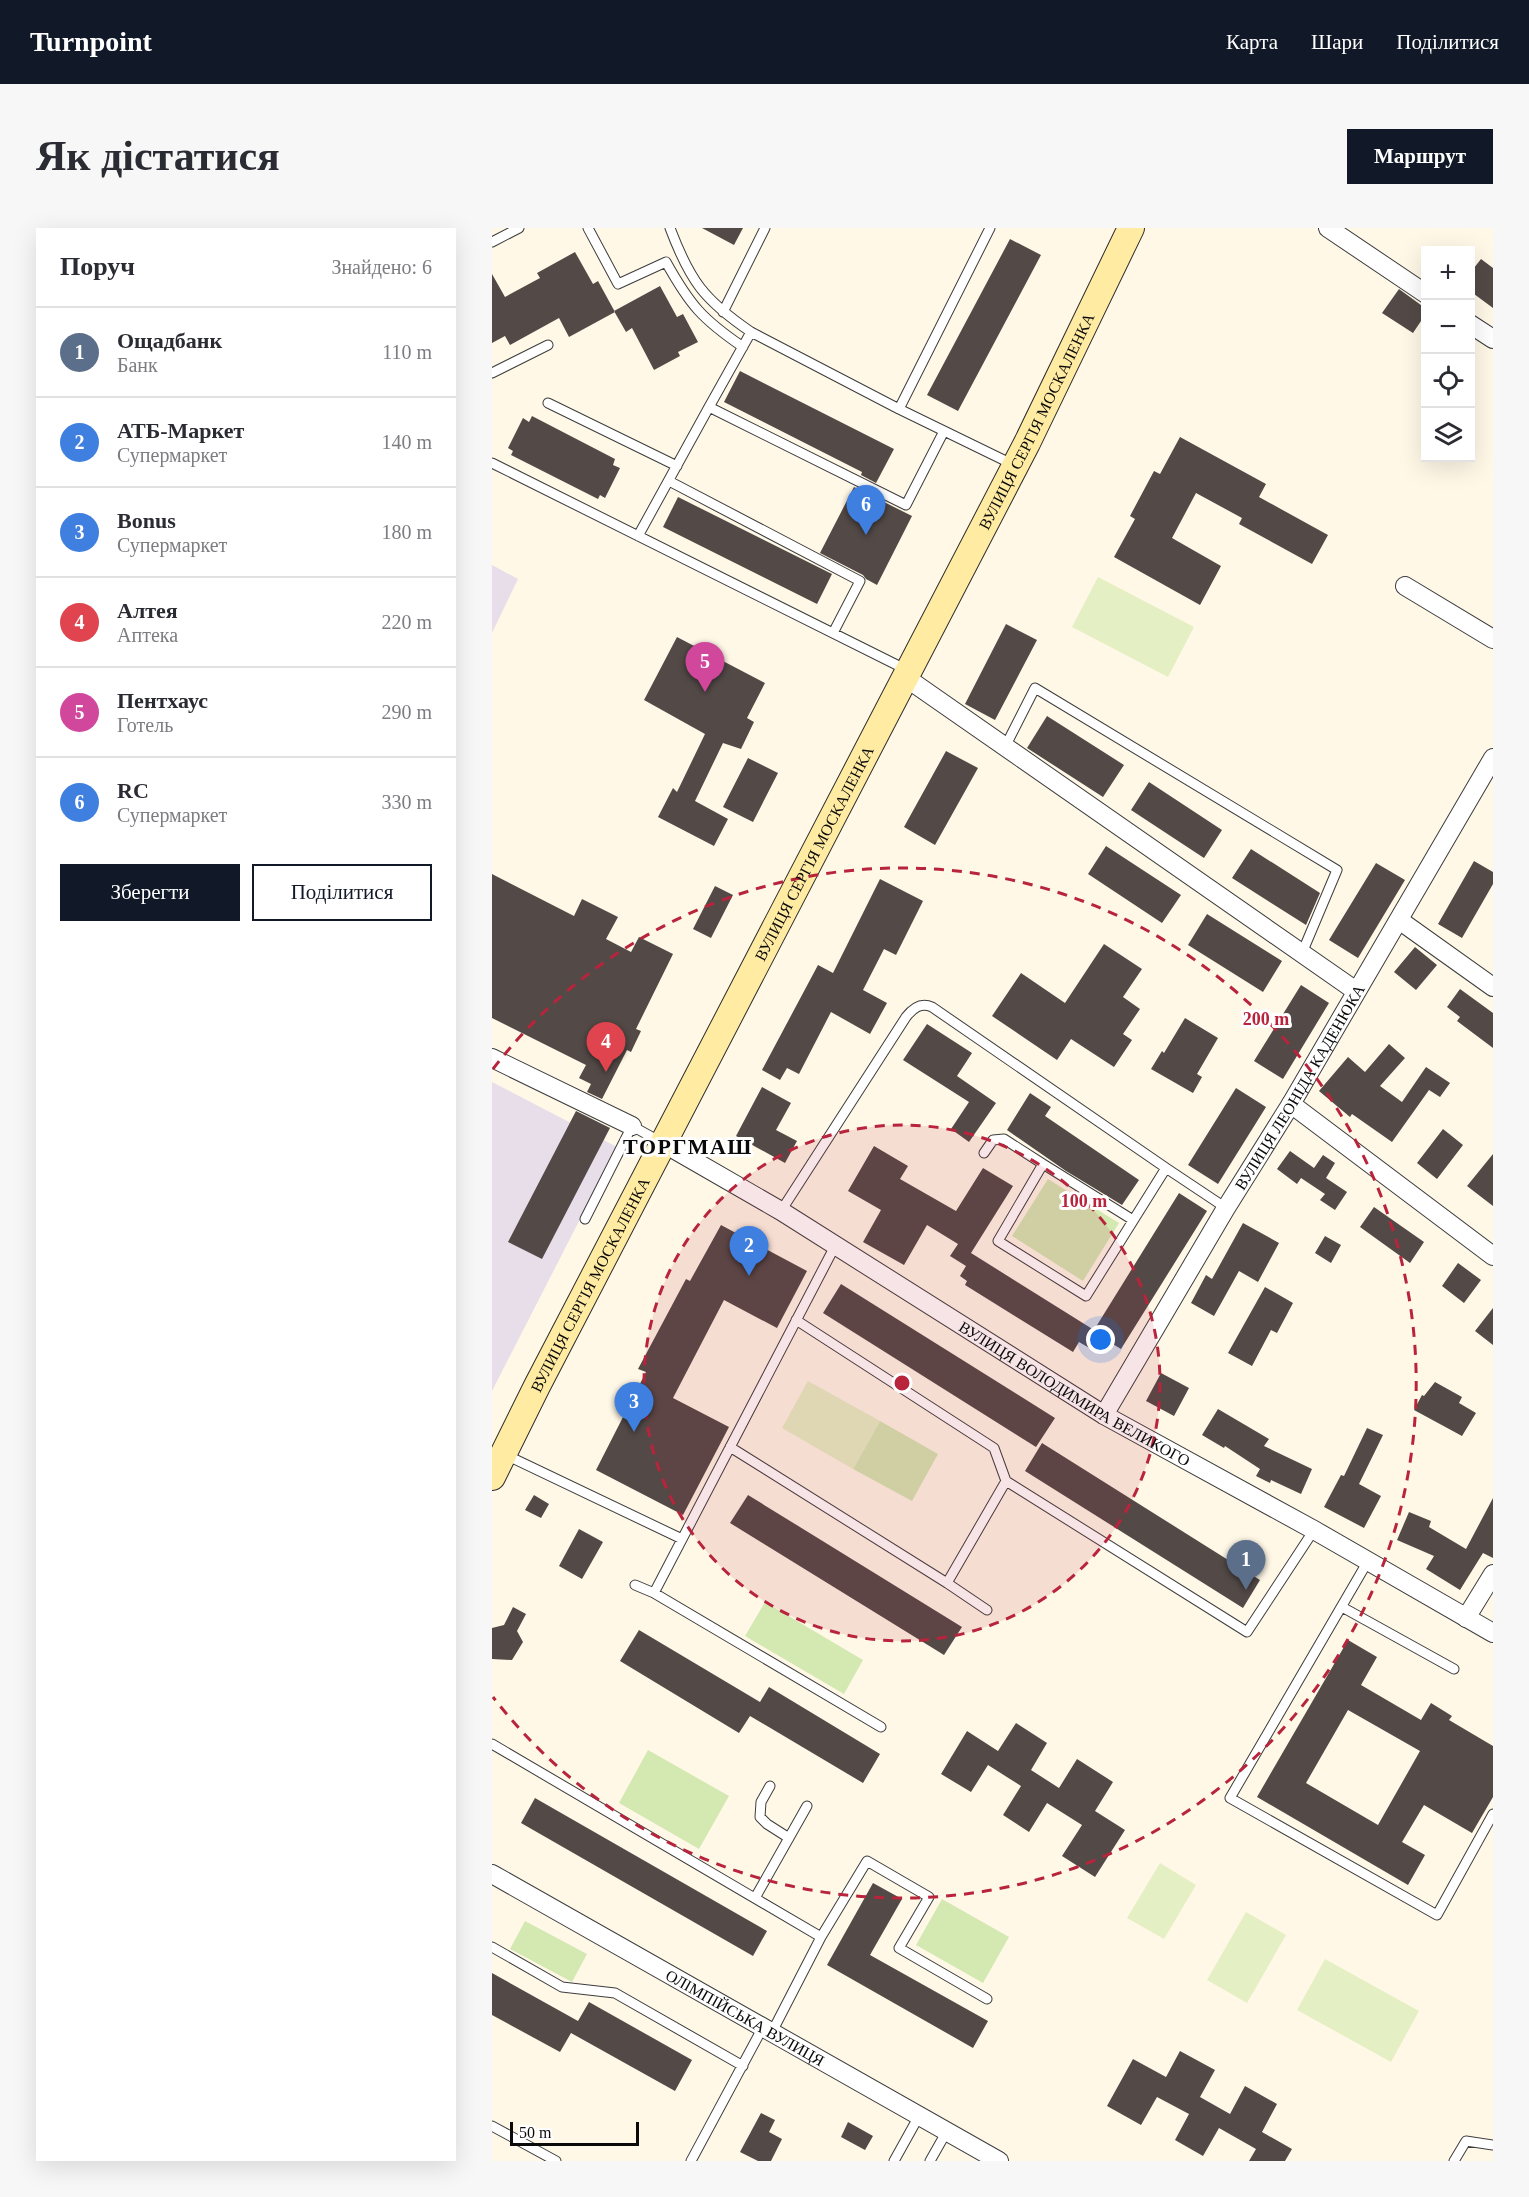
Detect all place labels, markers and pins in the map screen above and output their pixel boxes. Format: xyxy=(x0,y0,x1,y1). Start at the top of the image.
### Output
pin: 6 xyxy=(846,486,886,535)
pin: 5 xyxy=(686,642,724,692)
pin: 4 xyxy=(586,1022,626,1072)
pin: 2 xyxy=(730,1226,768,1276)
centre of rings xyxy=(892,1373,912,1393)
pin: 3 xyxy=(614,1382,654,1432)
pin: 1 xyxy=(1226,1540,1266,1590)

